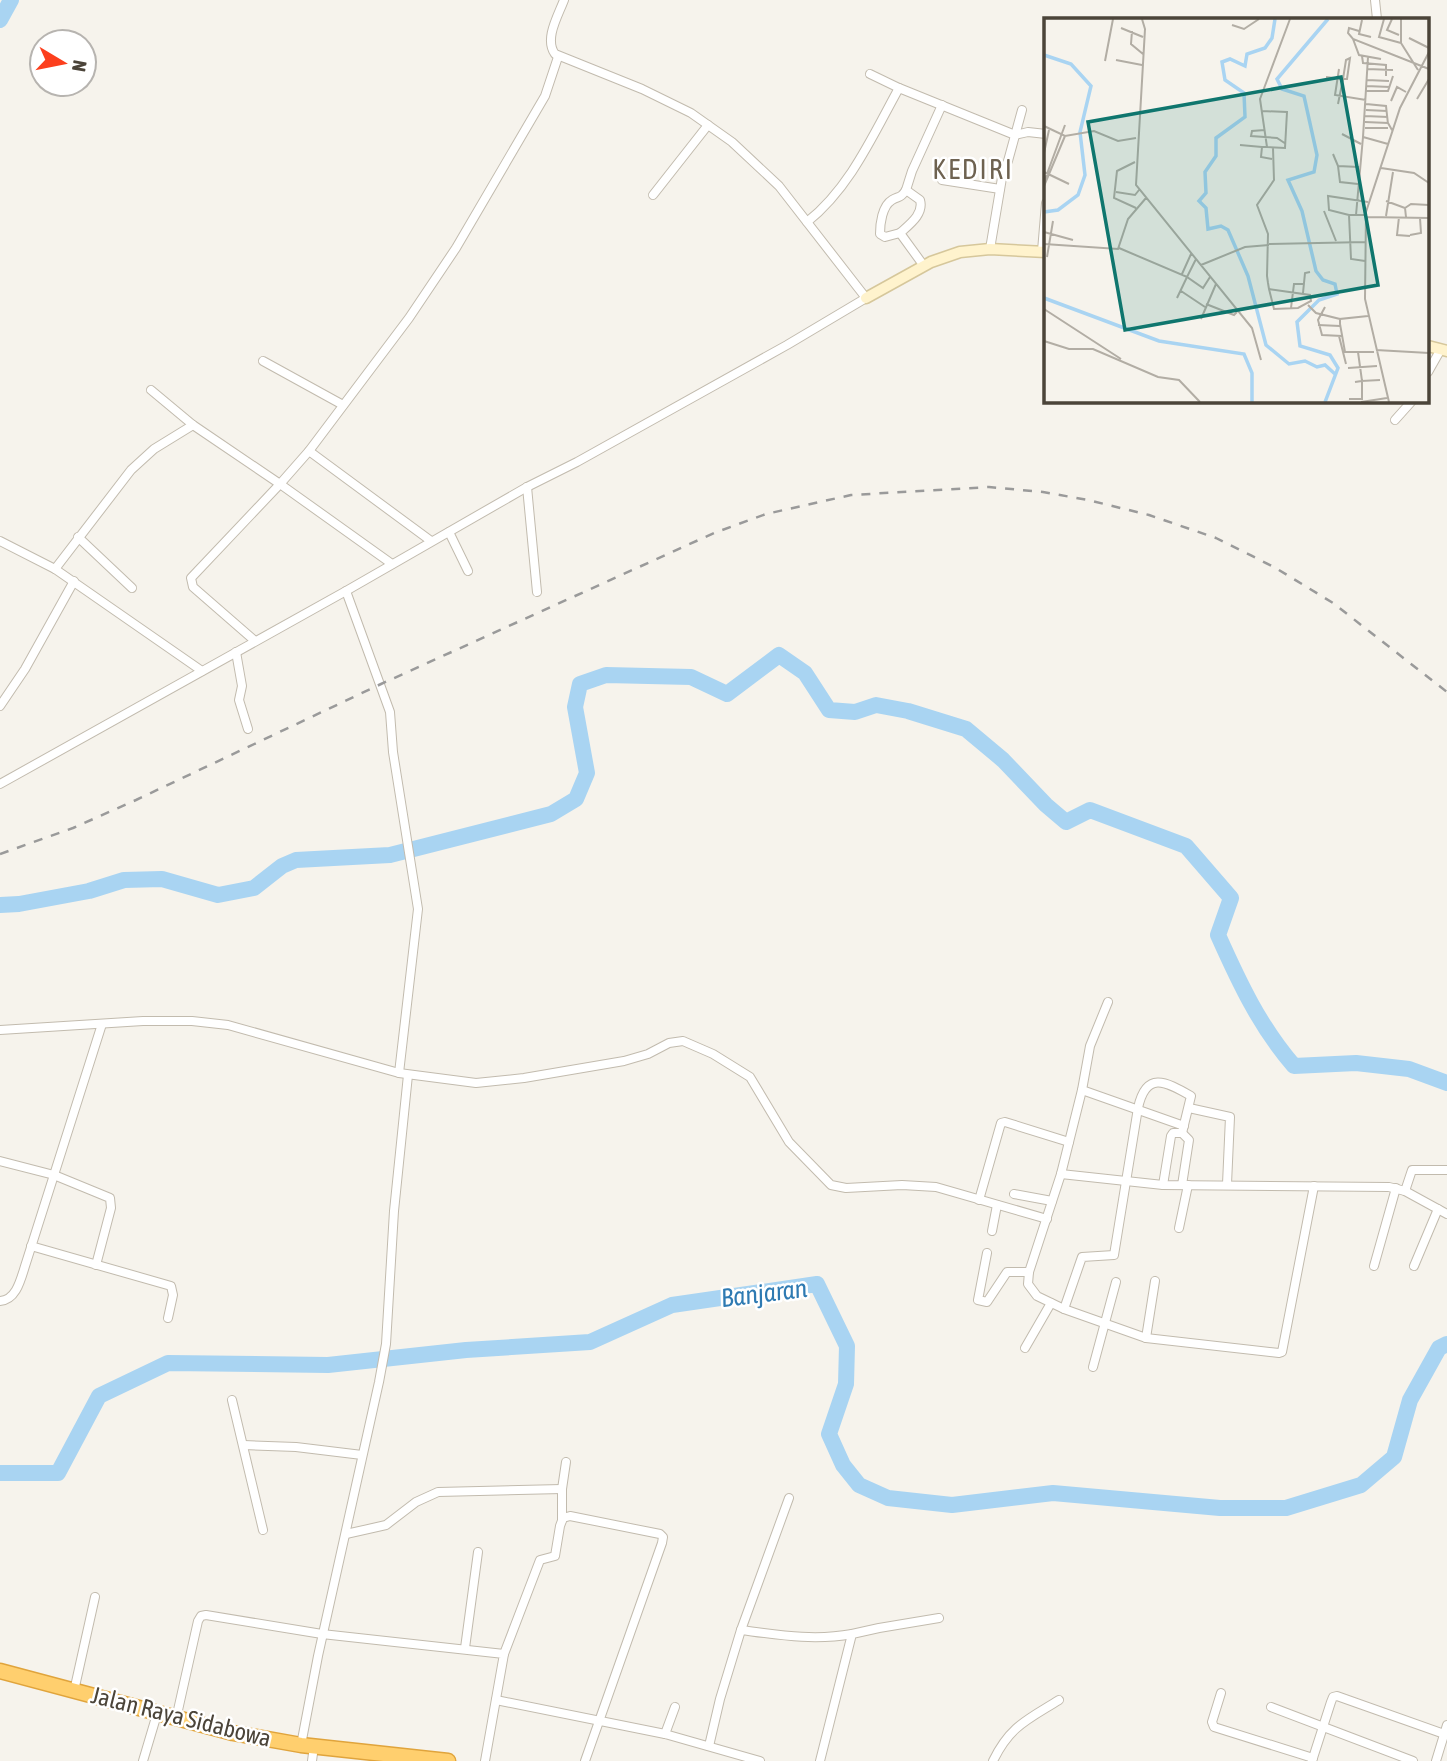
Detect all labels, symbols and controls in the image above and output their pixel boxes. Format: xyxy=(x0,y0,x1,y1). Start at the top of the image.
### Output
inset map xyxy=(1044,18,1430,402)
north arrow xyxy=(28,28,98,98)
text: N xyxy=(68,59,92,73)
district label: KEDIRI xyxy=(932,153,1014,185)
water label: Banjaran xyxy=(719,1273,809,1313)
street label: Jalan Raya Sidabowa xyxy=(88,1681,274,1752)

